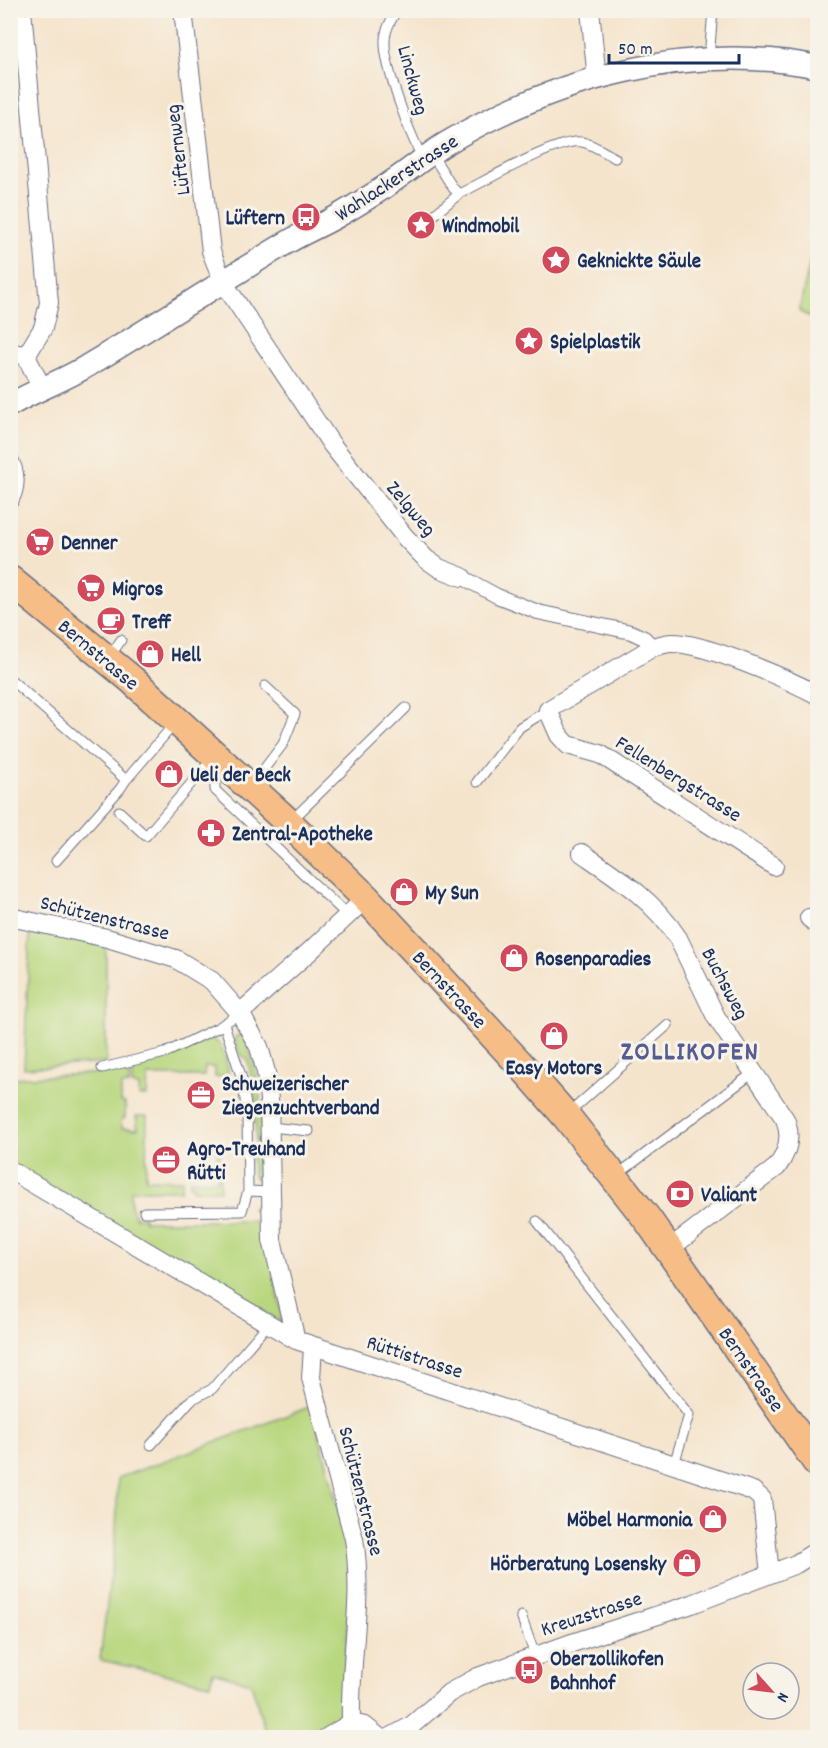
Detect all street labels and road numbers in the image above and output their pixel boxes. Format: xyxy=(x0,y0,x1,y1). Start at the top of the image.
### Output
street label: Linckweg xyxy=(387,43,435,119)
street label: Lüfternweg xyxy=(160,102,200,197)
street label: Wahlackerstrasse xyxy=(330,128,465,231)
street label: Zelgweg xyxy=(377,476,442,544)
street label: Bernstrasse xyxy=(50,613,144,699)
street label: Fellenbergstrasse xyxy=(608,730,746,831)
street label: Schützenstrasse xyxy=(37,889,172,950)
street label: Buchsweg xyxy=(692,943,755,1026)
street label: Bernstrasse xyxy=(403,945,492,1037)
street label: Bernstrasse xyxy=(709,1322,790,1419)
street label: Rüttistrasse xyxy=(362,1329,466,1389)
street label: Schützenstrasse xyxy=(329,1424,390,1559)
street label: Kreuzstrasse xyxy=(537,1585,646,1646)

